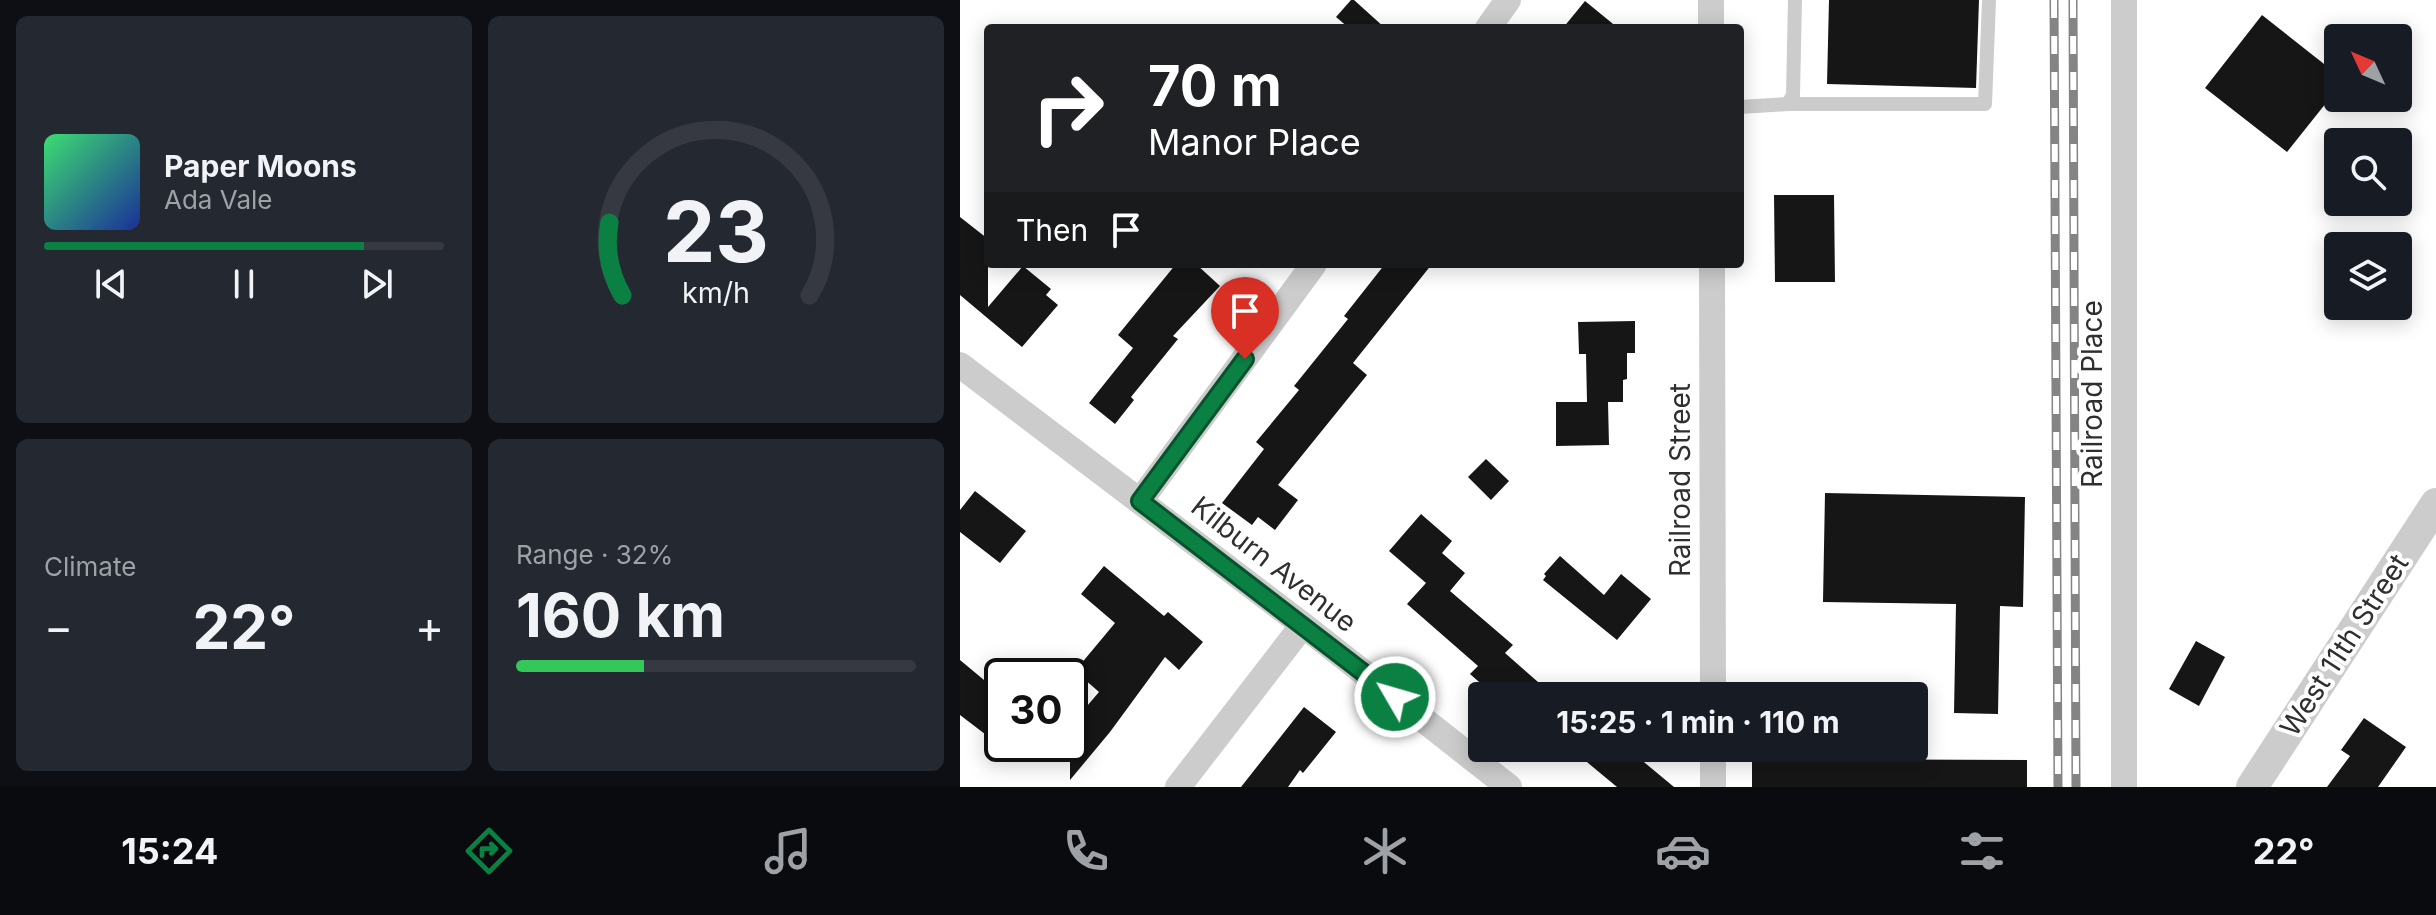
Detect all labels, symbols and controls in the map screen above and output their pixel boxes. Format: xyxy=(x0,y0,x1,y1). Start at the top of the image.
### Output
north arrow xyxy=(2324,24,2412,112)
map controls xyxy=(2324,24,2412,320)
text: 70 m xyxy=(1148,52,1282,120)
icon: right xyxy=(1016,56,1120,160)
text: Manor Place xyxy=(1148,120,1361,164)
button: search xyxy=(2324,128,2412,216)
text: Paper Moons xyxy=(164,148,357,184)
text: 23 xyxy=(663,180,769,281)
text: Ada Vale xyxy=(164,184,272,215)
icon: arrive xyxy=(1104,208,1148,252)
text: Then xyxy=(1016,212,1088,248)
button: layers xyxy=(2324,232,2412,320)
icon: previous xyxy=(89,262,133,306)
icon: pause xyxy=(222,262,266,306)
icon: next xyxy=(355,262,399,306)
text: km/h xyxy=(682,275,750,310)
pin xyxy=(1211,277,1279,359)
icon: arrive xyxy=(1223,289,1267,333)
street label: Railroad Place xyxy=(2075,300,2109,488)
street label: Railroad Street xyxy=(1663,383,1697,577)
street label: Kilburn Avenue xyxy=(1185,489,1363,639)
text: Range · 32% xyxy=(516,539,673,570)
street label: West 11th Street xyxy=(2273,548,2415,742)
text: Climate xyxy=(44,551,136,582)
text: 160 km xyxy=(516,579,725,651)
text: 22° xyxy=(192,591,296,663)
text: − xyxy=(44,600,73,654)
text: + xyxy=(415,600,444,654)
position arrow xyxy=(1353,655,1437,739)
speed limit sign: 30 xyxy=(984,658,1088,762)
text: 15:25 · 1 min · 110 m xyxy=(1556,704,1840,740)
icon: directions xyxy=(461,823,517,879)
icon: music xyxy=(760,823,816,879)
icon: phone xyxy=(1058,823,1114,879)
icon: climate xyxy=(1357,823,1413,879)
icon: car xyxy=(1655,823,1711,879)
icon: filters xyxy=(1954,823,2010,879)
text: 15:24 xyxy=(121,829,218,873)
text: 22° xyxy=(2253,829,2315,873)

